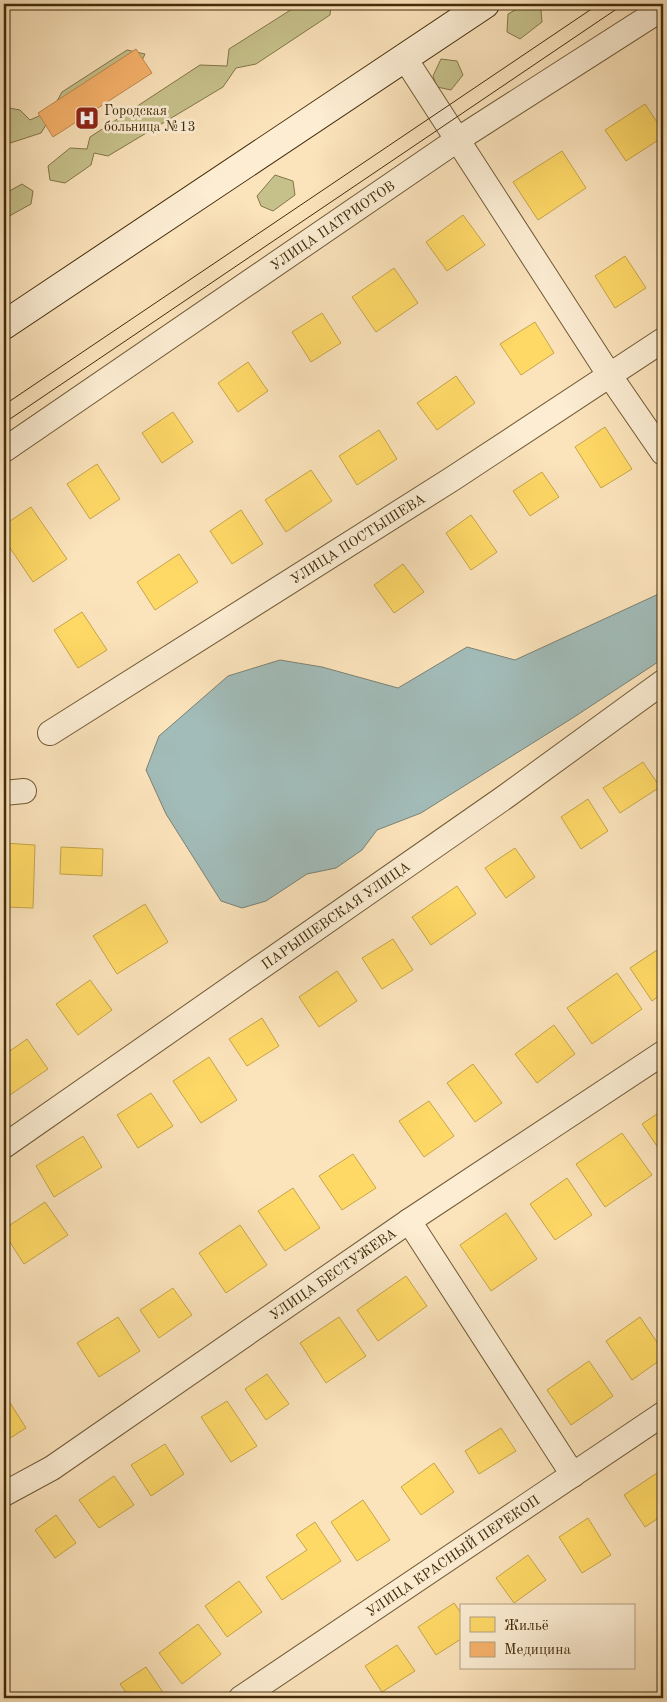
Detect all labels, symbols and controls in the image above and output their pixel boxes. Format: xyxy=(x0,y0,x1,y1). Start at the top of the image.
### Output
place label: Городская больница №13 xyxy=(104,104,196,134)
hospital icon: Городская больница №13 xyxy=(74,105,100,131)
street label: УЛИЦА ПАТРИОТОВ xyxy=(268,179,398,273)
street label: УЛИЦА ПОСТЫШЕВА xyxy=(288,492,428,587)
street label: ПАРЫШЕВСКАЯ УЛИЦА xyxy=(259,859,413,972)
street label: УЛИЦА БЕСТУЖЕВА xyxy=(267,1226,399,1323)
street label: УЛИЦА КРАСНЫЙ ПЕРЕКОП xyxy=(364,1493,542,1620)
legend xyxy=(460,1604,634,1670)
text: Жильё xyxy=(504,1619,549,1634)
text: Медицина xyxy=(504,1643,571,1658)

